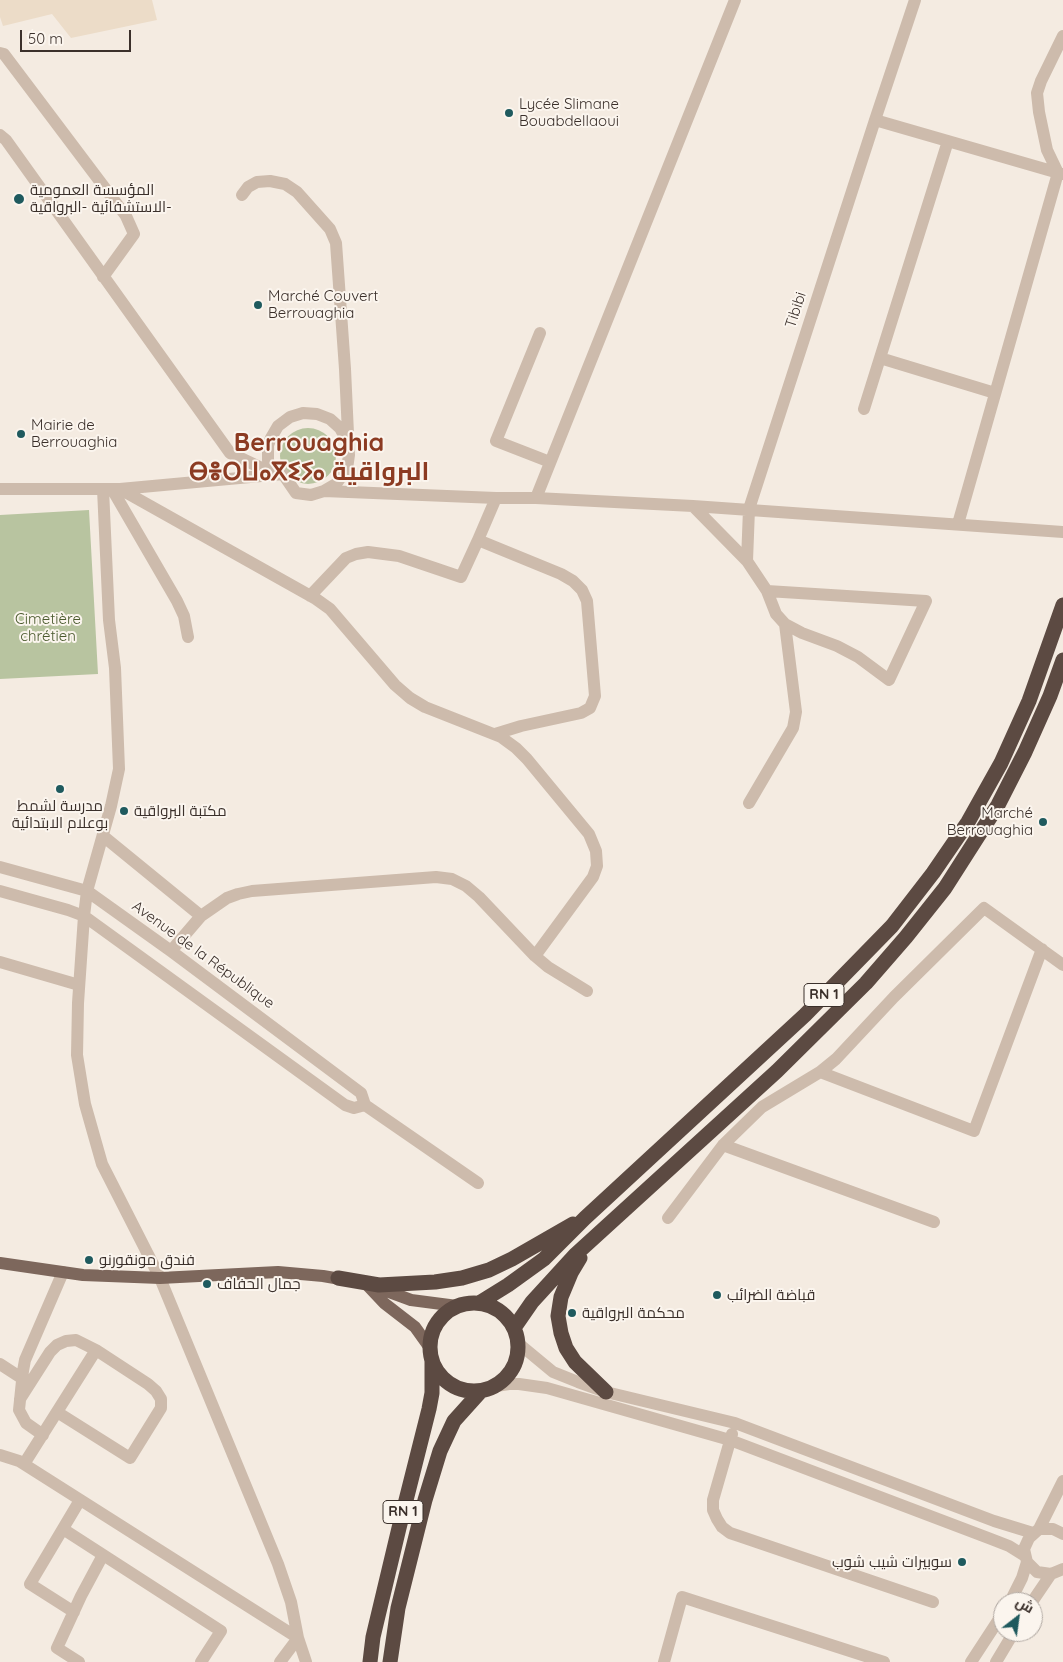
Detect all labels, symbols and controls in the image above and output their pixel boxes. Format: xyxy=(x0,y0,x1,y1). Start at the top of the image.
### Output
scale bar xyxy=(22,20,134,52)
text: 50 m xyxy=(28,29,63,48)
place label: Lycée Slimane Bouabdellaoui xyxy=(519,95,619,130)
marker: Lycée Slimane Bouabdellaoui xyxy=(503,107,515,119)
place label: المؤسسة العمومية الاستشفائية -البرواقية- xyxy=(30,181,172,216)
marker: المؤسسة العمومية الاستشفائية -البرواقية- xyxy=(12,192,26,206)
place label: Marché Couvert Berrouaghia xyxy=(268,287,378,322)
street label: Tibibi xyxy=(782,290,810,330)
marker: Marché Couvert Berrouaghia xyxy=(252,299,264,311)
place label: Mairie de Berrouaghia xyxy=(31,416,117,451)
marker: Mairie de Berrouaghia xyxy=(15,428,27,440)
district label: Berrouaghia ⴱⴻⵔⵡⴰⴳⵉⵢⴰ البرواقية xyxy=(189,428,429,487)
park label: Cimetière chrétien xyxy=(15,610,81,645)
marker: مدرسة لشمط بوعلام الابتدائية xyxy=(54,783,66,795)
place label: مدرسة لشمط بوعلام الابتدائية xyxy=(12,797,108,832)
place label: مكتبة البرواقية xyxy=(134,802,227,820)
place label: Marché Berrouaghia xyxy=(947,804,1033,839)
marker: مكتبة البرواقية xyxy=(118,805,130,817)
marker: Marché Berrouaghia xyxy=(1037,816,1049,828)
street label: Avenue de la République xyxy=(128,897,278,1013)
road number: RN 1 xyxy=(804,984,844,1006)
place label: فندق مونقورنو xyxy=(99,1251,195,1269)
marker: فندق مونقورنو xyxy=(83,1254,95,1266)
place label: جمال الحفاف xyxy=(217,1275,301,1293)
marker: جمال الحفاف xyxy=(201,1278,213,1290)
place label: قباضة الضرائب xyxy=(727,1286,815,1304)
marker: قباضة الضرائب xyxy=(711,1289,723,1301)
place label: محكمة البرواقية xyxy=(582,1304,685,1322)
marker: محكمة البرواقية xyxy=(566,1307,578,1319)
road number: RN 1 xyxy=(383,1500,423,1524)
place label: سوبيرات شيب شوب xyxy=(832,1553,952,1571)
marker: سوبيرات شيب شوب xyxy=(956,1556,968,1568)
north arrow xyxy=(993,1592,1043,1642)
text: ش xyxy=(1013,1593,1037,1617)

